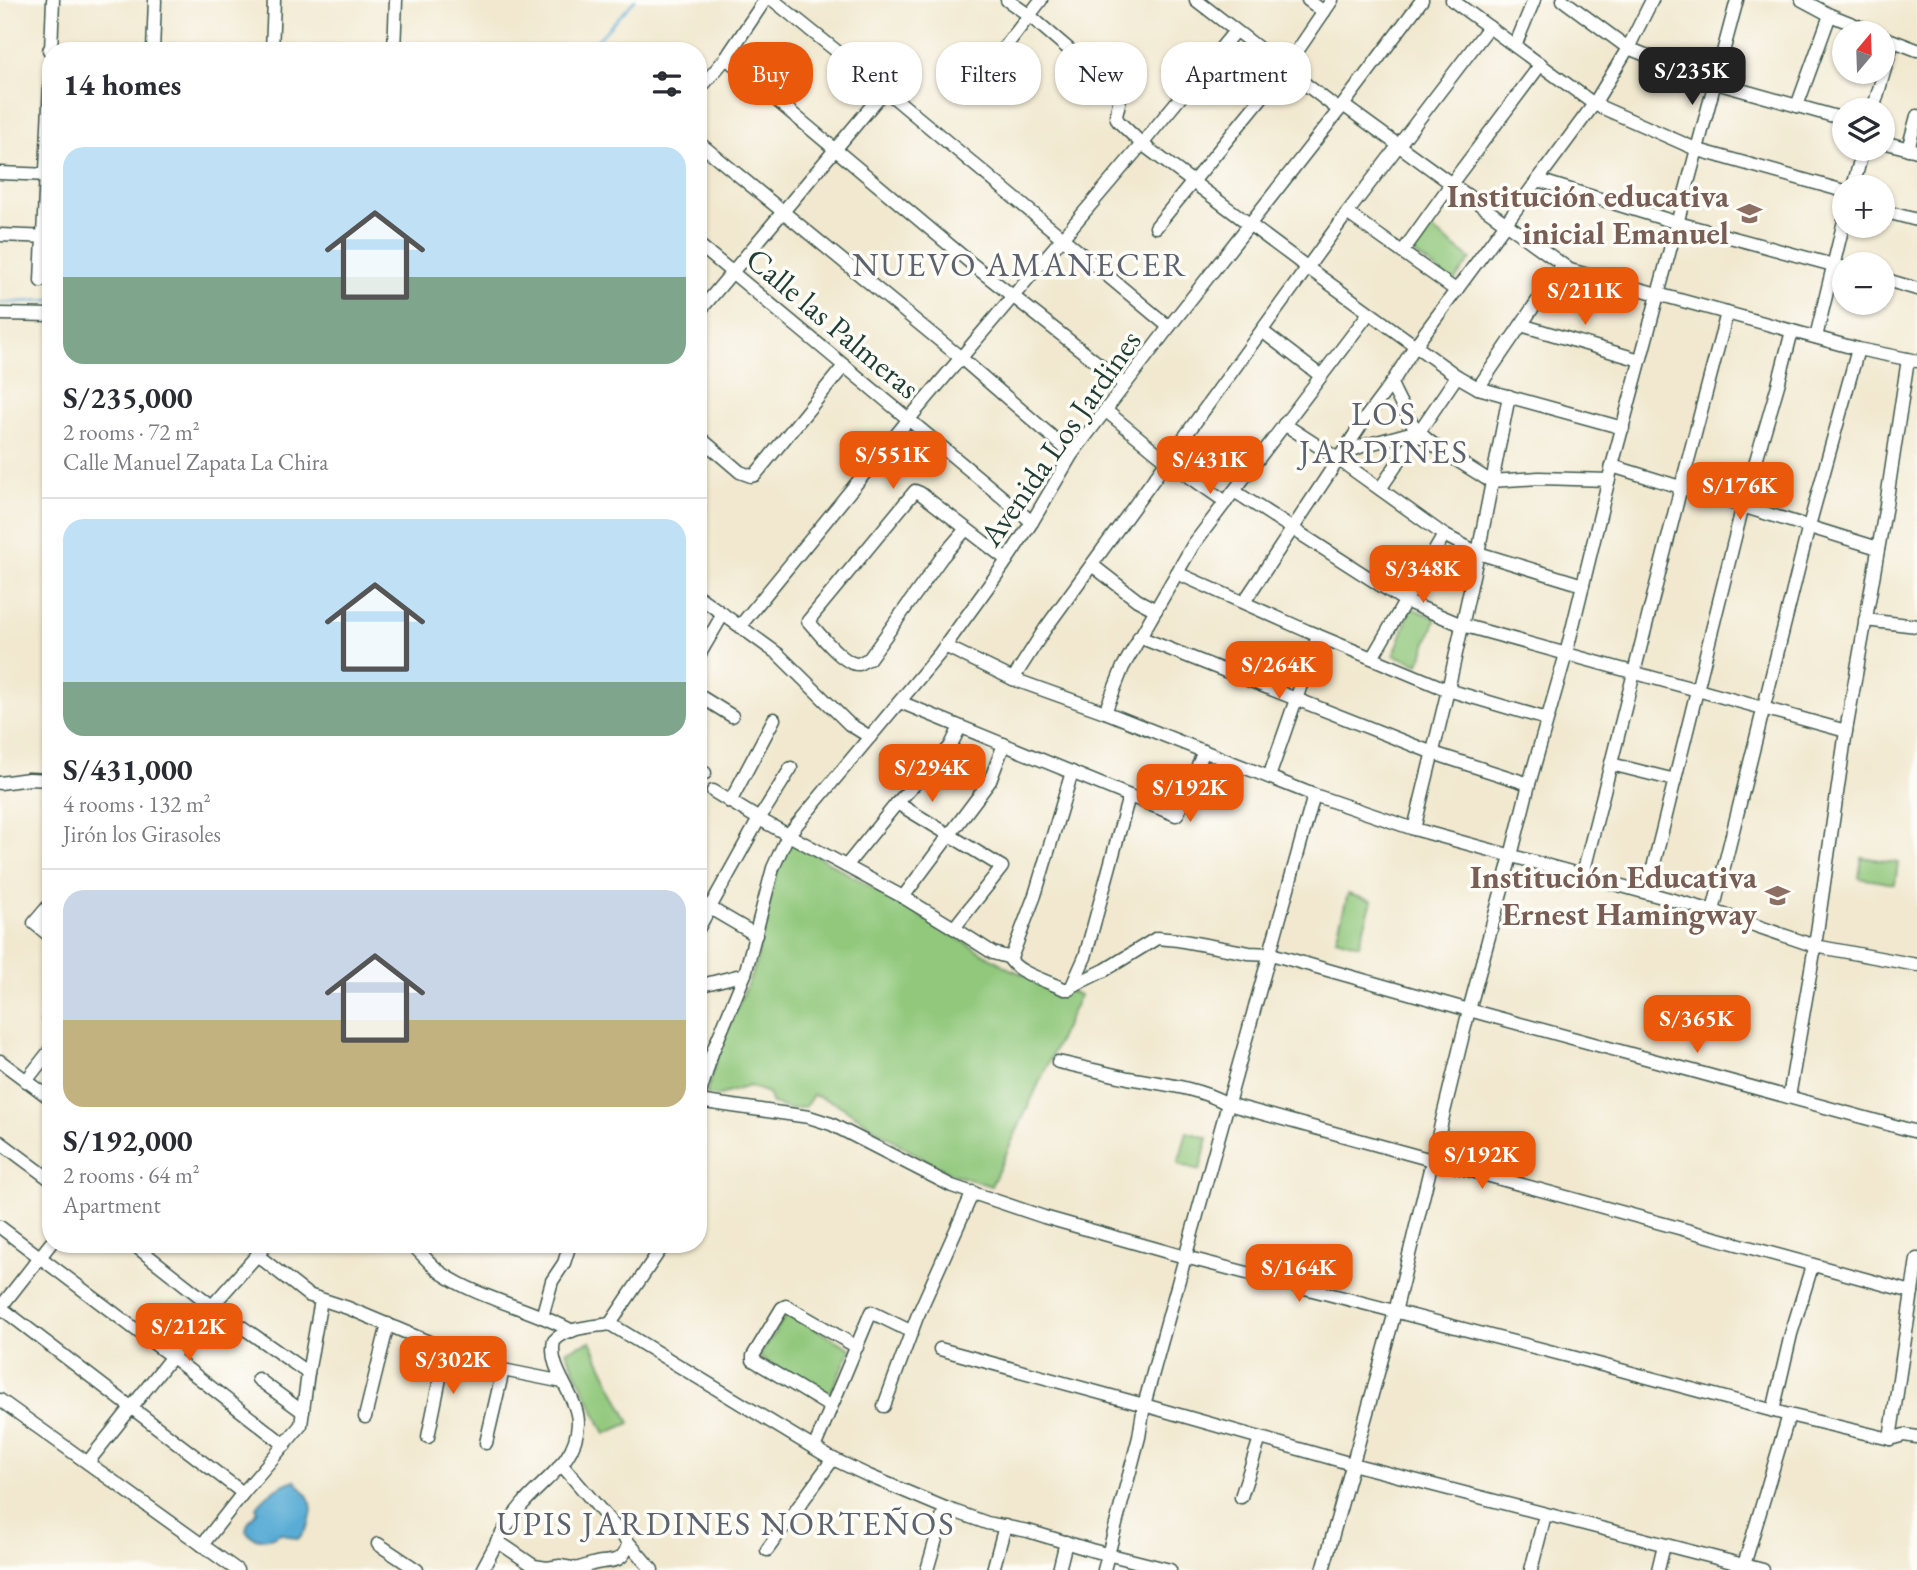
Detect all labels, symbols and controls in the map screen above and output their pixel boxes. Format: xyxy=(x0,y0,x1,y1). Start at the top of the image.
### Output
north arrow xyxy=(1832,21,1895,84)
map controls xyxy=(1832,21,1895,315)
chip: Buy xyxy=(728,42,813,105)
chip: Rent xyxy=(827,42,922,105)
chip: Filters xyxy=(936,42,1041,105)
chip: New xyxy=(1055,42,1147,105)
chip: Apartment xyxy=(1161,42,1311,105)
pin: S/235K xyxy=(1635,48,1749,107)
text: S/235K xyxy=(1655,55,1729,85)
text: 14 homes xyxy=(63,65,181,104)
icon: filters xyxy=(648,65,686,103)
button: layers xyxy=(1832,98,1895,161)
place label: Institución educativa inicial Emanuel xyxy=(1447,175,1730,254)
button: + xyxy=(1832,175,1895,238)
icon: home xyxy=(312,192,438,318)
school or university icon: Institución educativa inicial Emanuel xyxy=(1735,200,1763,228)
street label: Calle las Palmeras xyxy=(737,238,929,408)
district label: NUEVO AMANECER xyxy=(852,243,1188,286)
button: − xyxy=(1832,252,1895,315)
pin: S/211K xyxy=(1528,268,1642,327)
text: S/211K xyxy=(1548,275,1622,305)
street label: Avenida Los Jardines xyxy=(969,321,1150,555)
text: S/235,000 xyxy=(63,378,193,417)
district label: LOS JARDINES xyxy=(1296,392,1469,473)
text: 2 rooms · 72 m² xyxy=(63,417,200,447)
pin: S/551K xyxy=(836,432,950,491)
pin: S/431K xyxy=(1153,436,1267,496)
text: S/551K xyxy=(856,439,930,469)
text: S/431K xyxy=(1173,444,1247,474)
text: Calle Manuel Zapata La Chira xyxy=(63,447,329,477)
pin: S/176K xyxy=(1683,462,1797,522)
text: S/176K xyxy=(1703,470,1777,500)
pin: S/348K xyxy=(1366,546,1480,605)
text: S/348K xyxy=(1386,553,1460,583)
icon: home xyxy=(312,564,438,690)
pin: S/264K xyxy=(1222,642,1336,701)
text: S/264K xyxy=(1242,649,1316,679)
pin: S/294K xyxy=(875,744,989,804)
text: S/431,000 xyxy=(63,750,193,789)
text: S/294K xyxy=(895,752,969,782)
pin: S/192K xyxy=(1133,764,1247,824)
text: S/192K xyxy=(1153,772,1227,802)
text: 4 rooms · 132 m² xyxy=(63,789,211,819)
text: Jirón los Girasoles xyxy=(63,819,221,849)
place label: Institución Educativa Ernest Hamingway xyxy=(1470,856,1758,935)
school or university icon: Institución Educativa Ernest Hamingway xyxy=(1763,881,1791,909)
icon: home xyxy=(312,935,438,1061)
pin: S/365K xyxy=(1640,996,1754,1055)
text: S/365K xyxy=(1660,1003,1734,1033)
text: S/192,000 xyxy=(63,1121,193,1160)
pin: S/192K xyxy=(1425,1132,1539,1191)
text: S/192K xyxy=(1445,1139,1519,1169)
text: 2 rooms · 64 m² xyxy=(63,1160,200,1190)
text: Apartment xyxy=(63,1190,161,1220)
pin: S/164K xyxy=(1242,1244,1356,1304)
text: S/164K xyxy=(1262,1252,1336,1282)
pin: S/212K xyxy=(132,1304,246,1363)
text: S/212K xyxy=(152,1311,226,1341)
pin: S/302K xyxy=(396,1336,510,1396)
text: S/302K xyxy=(416,1344,490,1374)
district label: UPIS JARDINES NORTEÑOS xyxy=(496,1502,956,1545)

